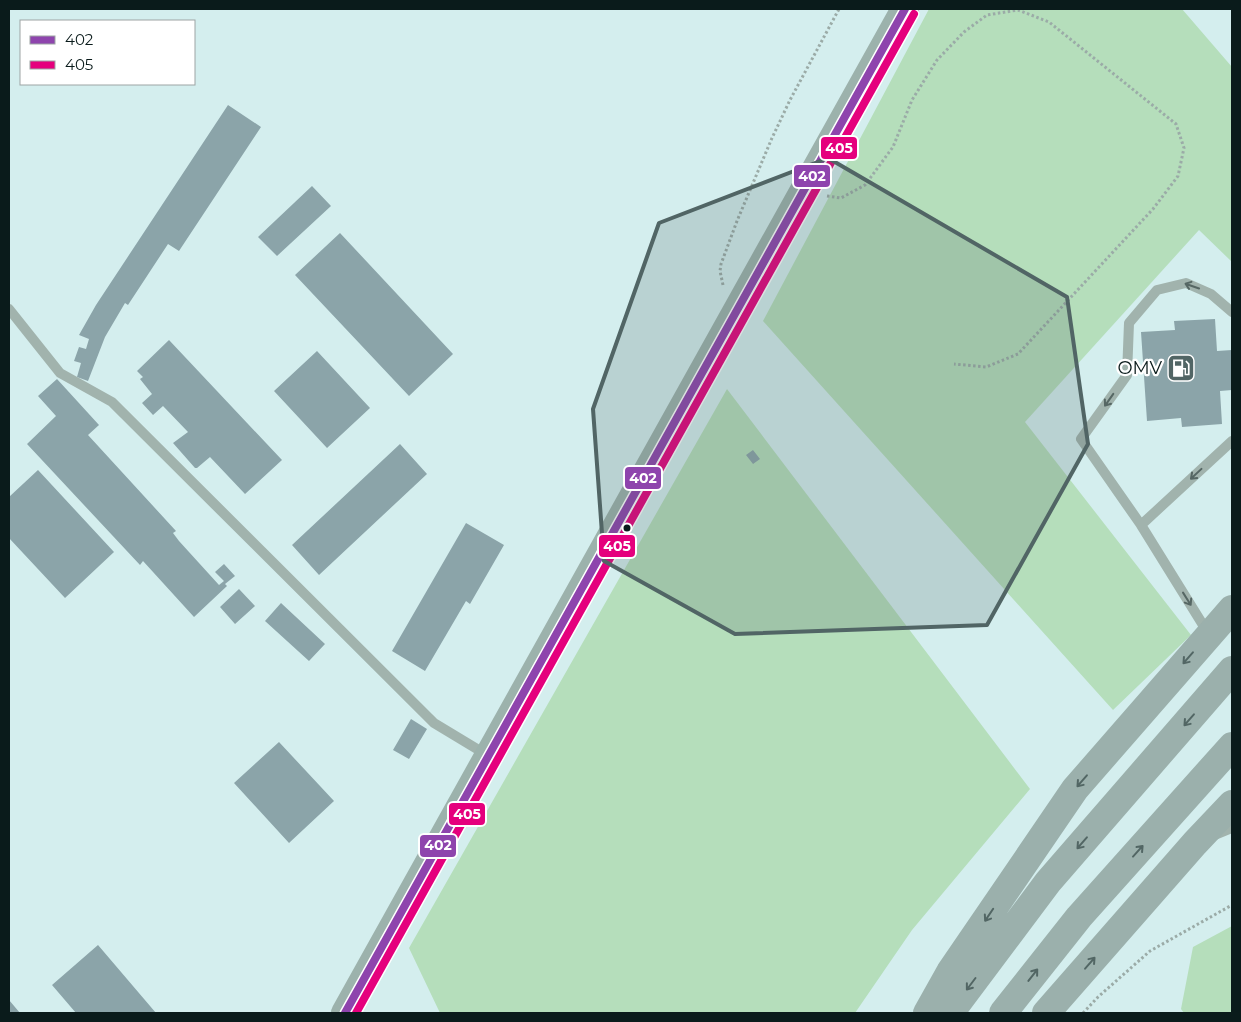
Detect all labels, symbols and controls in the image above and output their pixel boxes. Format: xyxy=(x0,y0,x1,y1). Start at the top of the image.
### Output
legend xyxy=(20,20,195,85)
text: 402 xyxy=(65,30,93,49)
text: 405 xyxy=(65,55,93,74)
line badge: 405 xyxy=(820,136,858,160)
text: 405 xyxy=(825,139,853,157)
line badge: 402 xyxy=(793,164,831,188)
text: 402 xyxy=(798,167,826,185)
one-way arrow xyxy=(1184,281,1200,291)
fuel station icon: OMV xyxy=(1166,353,1196,383)
place label: OMV xyxy=(1117,357,1162,379)
one-way arrow xyxy=(1104,393,1114,407)
line badge: 402 xyxy=(624,466,662,490)
one-way arrow xyxy=(1190,468,1203,480)
text: 402 xyxy=(629,469,657,487)
unlabelled marker xyxy=(622,523,632,533)
line badge: 405 xyxy=(598,534,636,558)
text: 405 xyxy=(603,537,631,555)
one-way arrow xyxy=(1182,591,1192,605)
one-way arrow xyxy=(1182,652,1194,665)
one-way arrow xyxy=(1183,713,1195,726)
one-way arrow xyxy=(1076,775,1087,788)
line badge: 405 xyxy=(448,802,486,826)
text: 405 xyxy=(453,805,481,823)
line badge: 402 xyxy=(419,834,457,858)
text: 402 xyxy=(424,836,452,854)
one-way arrow xyxy=(1077,836,1088,849)
one-way arrow xyxy=(1132,845,1144,858)
one-way arrow xyxy=(984,908,994,922)
one-way arrow xyxy=(1084,957,1095,970)
one-way arrow xyxy=(1028,969,1039,982)
one-way arrow xyxy=(966,977,977,990)

